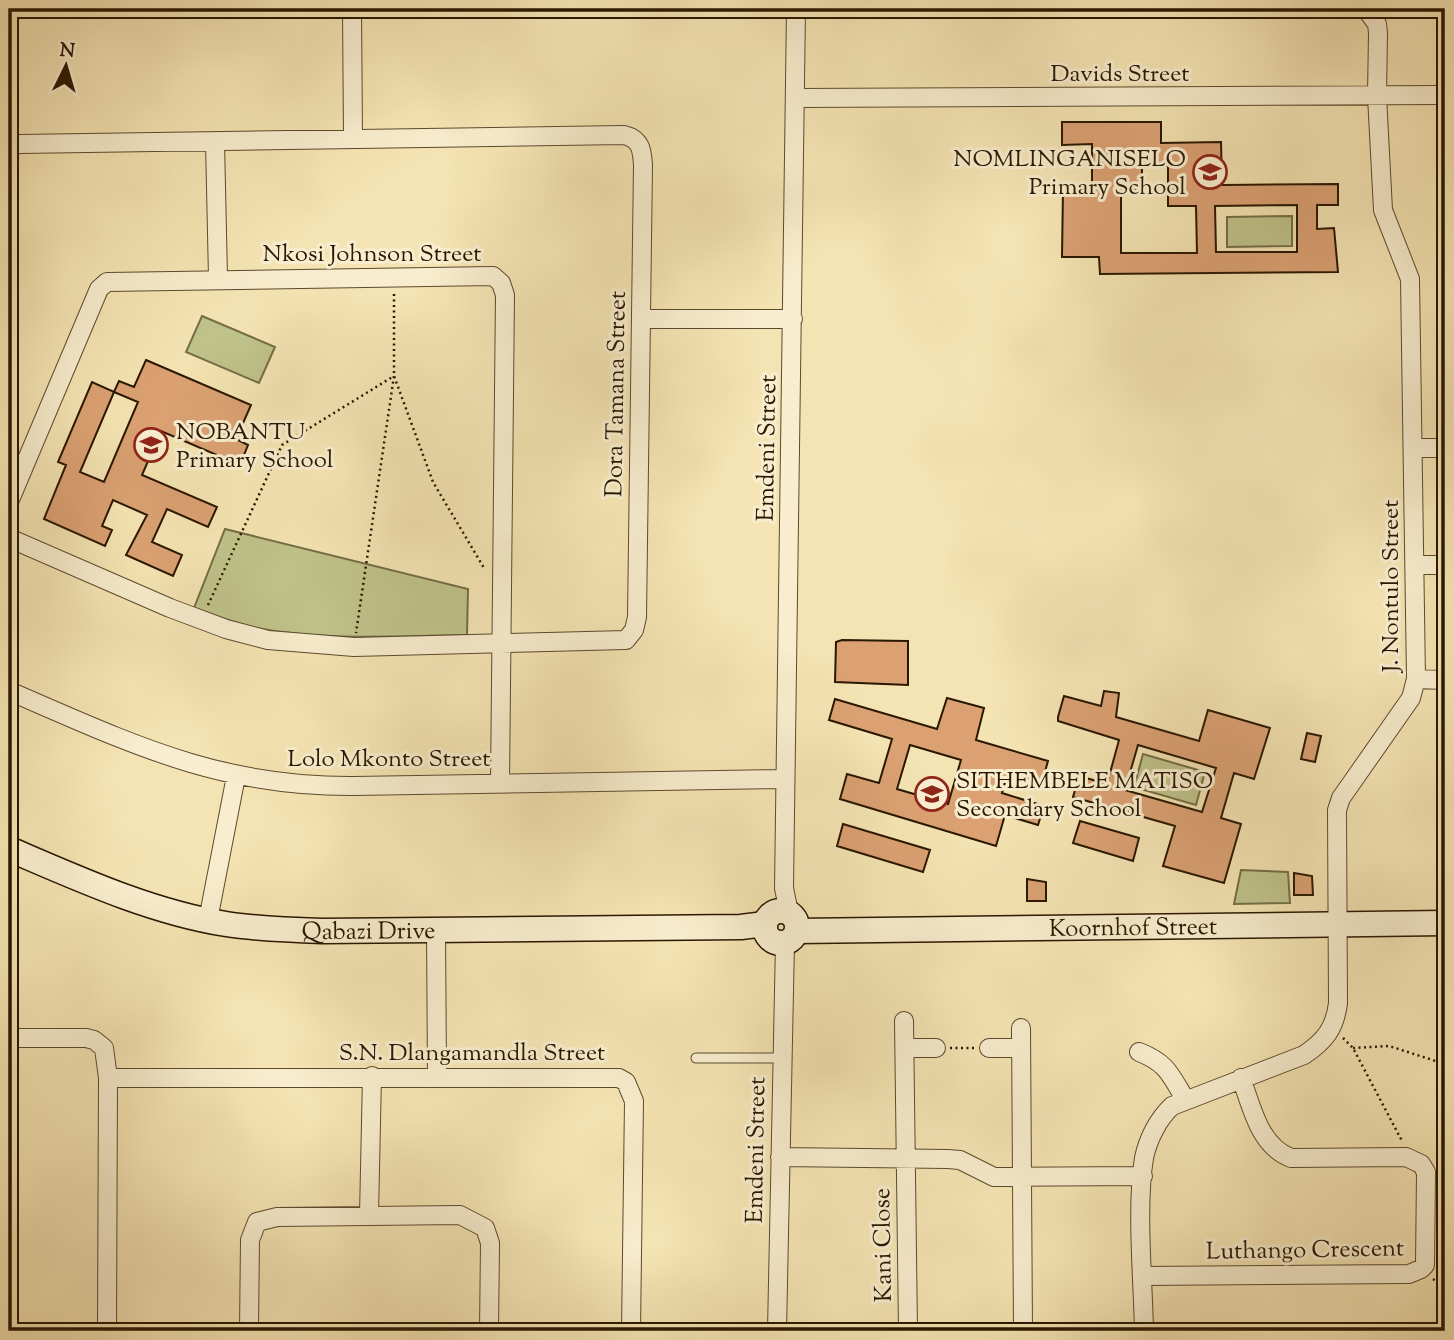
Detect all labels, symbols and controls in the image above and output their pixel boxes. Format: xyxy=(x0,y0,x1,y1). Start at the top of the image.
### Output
north arrow xyxy=(32,32,102,102)
text: N xyxy=(59,37,76,66)
street label: Davids Street xyxy=(1050,58,1190,92)
place label: NOMLINGANISELO Primary School xyxy=(953,143,1186,205)
school or university icon: NOMLINGANISELO Primary School xyxy=(1191,153,1229,191)
street label: Nkosi Johnson Street xyxy=(263,238,481,272)
street label: Dora Tamana Street xyxy=(598,291,636,498)
street label: Emdeni Street xyxy=(750,374,786,522)
place label: NOBANTU Primary School xyxy=(176,416,334,478)
school or university icon: NOBANTU Primary School xyxy=(132,426,170,464)
street label: J. Nontulo Street xyxy=(1375,500,1409,674)
street label: Lolo Mkonto Street xyxy=(288,743,490,777)
place label: SITHEMBELE MATISO Secondary School xyxy=(956,765,1213,827)
school or university icon: SITHEMBELE MATISO Secondary School xyxy=(913,775,951,813)
street label: Koornhof Street xyxy=(1049,911,1217,947)
street label: Qabazi Drive xyxy=(301,915,436,950)
street label: S.N. Dlangamandla Street xyxy=(339,1037,605,1071)
street label: Emdeni Street xyxy=(739,1076,775,1224)
street label: Kani Close xyxy=(866,1188,902,1302)
street label: Luthango Crescent xyxy=(1206,1232,1404,1270)

